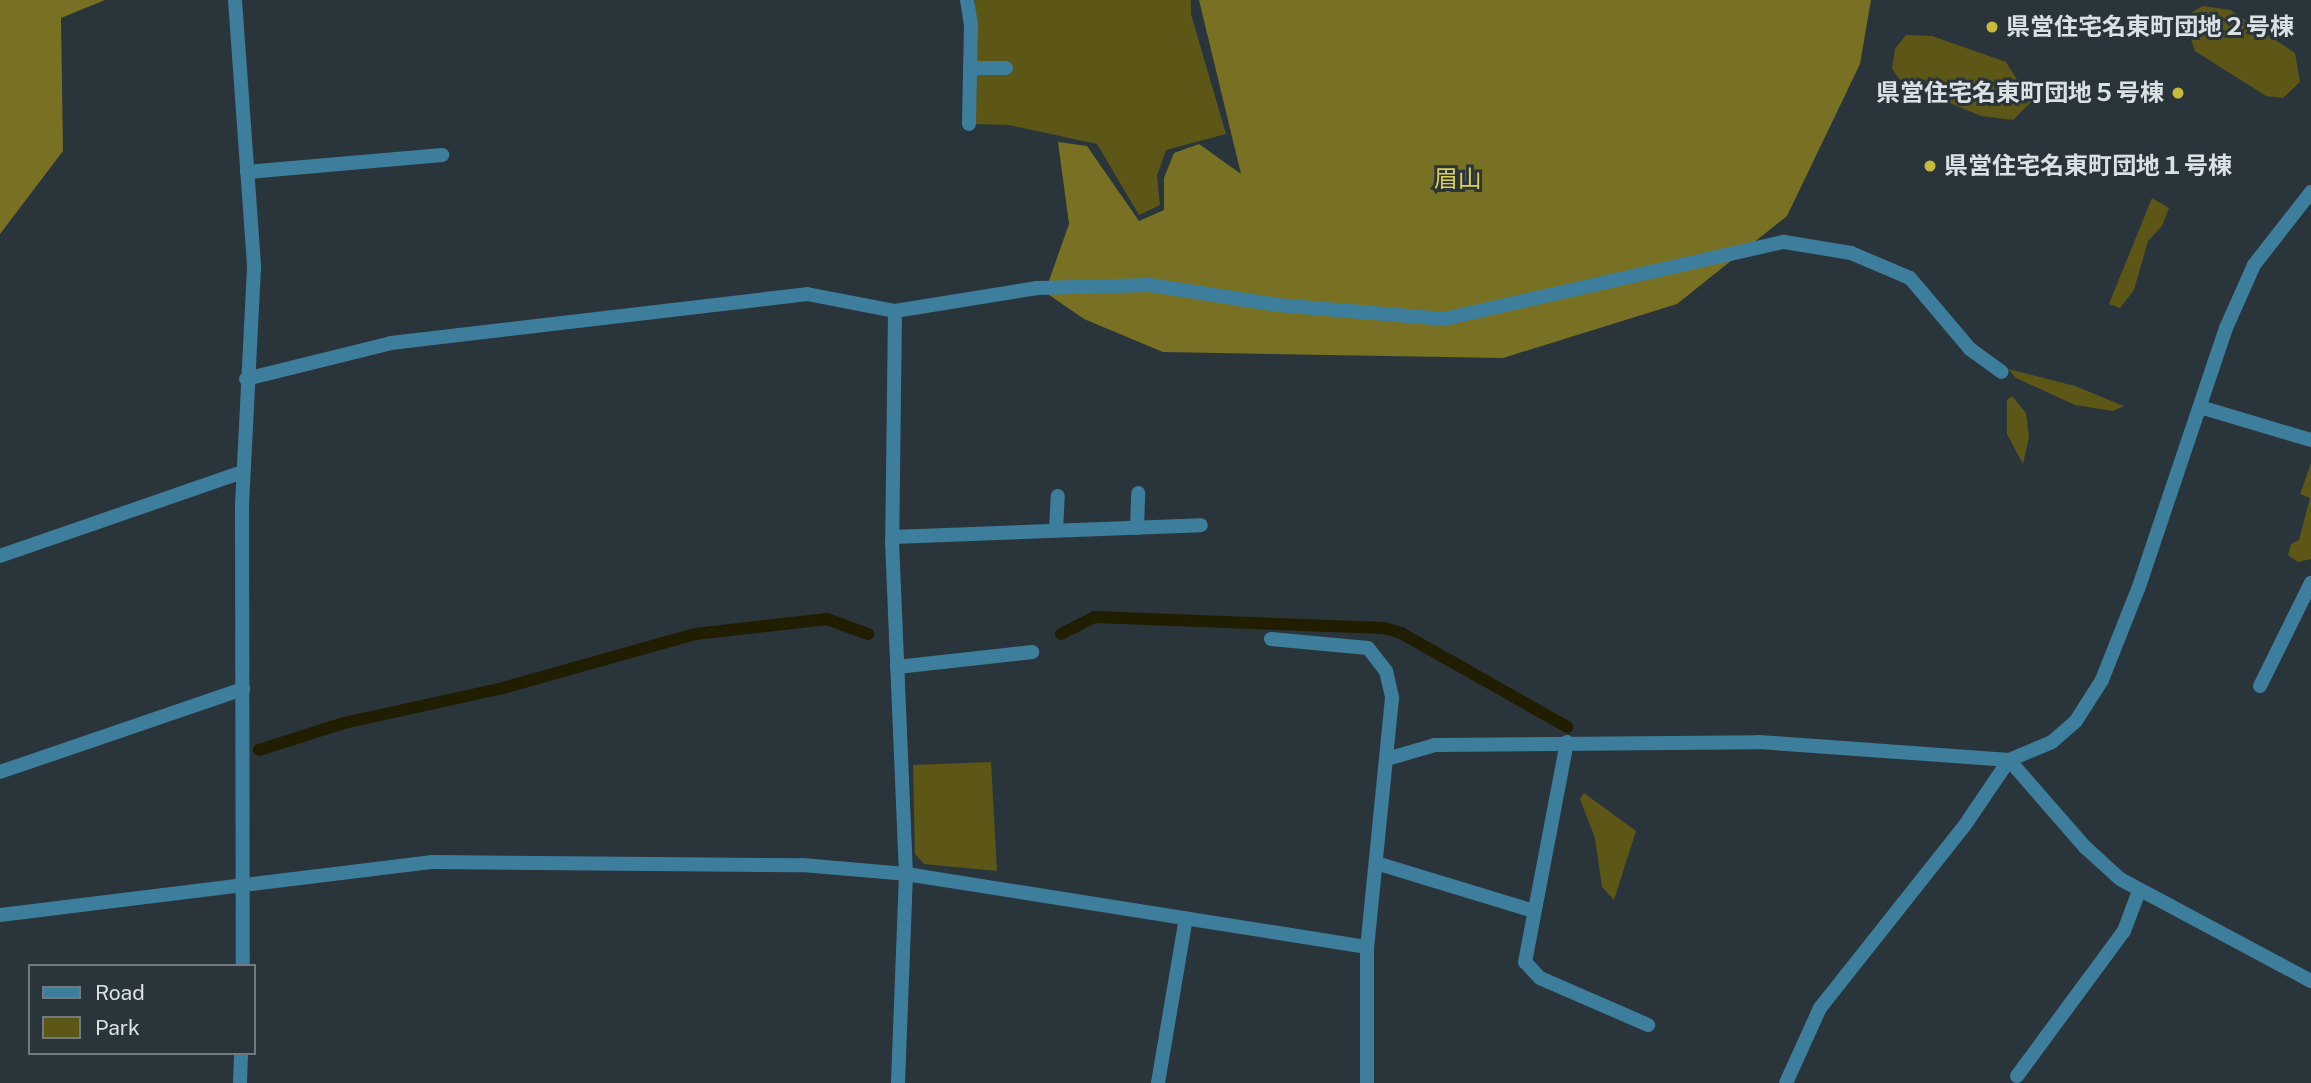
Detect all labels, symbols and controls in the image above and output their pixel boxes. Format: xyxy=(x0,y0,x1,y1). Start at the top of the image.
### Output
place label: 県営住宅名東町団地２号棟 xyxy=(2006,13,2294,41)
marker: 県営住宅名東町団地２号棟 xyxy=(1984,19,2000,35)
place label: 県営住宅名東町団地５号棟 xyxy=(1876,79,2164,107)
marker: 県営住宅名東町団地５号棟 xyxy=(2170,85,2186,101)
place label: 県営住宅名東町団地１号棟 xyxy=(1944,152,2232,180)
marker: 県営住宅名東町団地１号棟 xyxy=(1922,158,1938,174)
park label: 眉山 xyxy=(1434,165,1482,193)
legend xyxy=(28,964,256,1055)
text: Road xyxy=(95,980,145,1005)
text: Park xyxy=(95,1015,140,1040)

